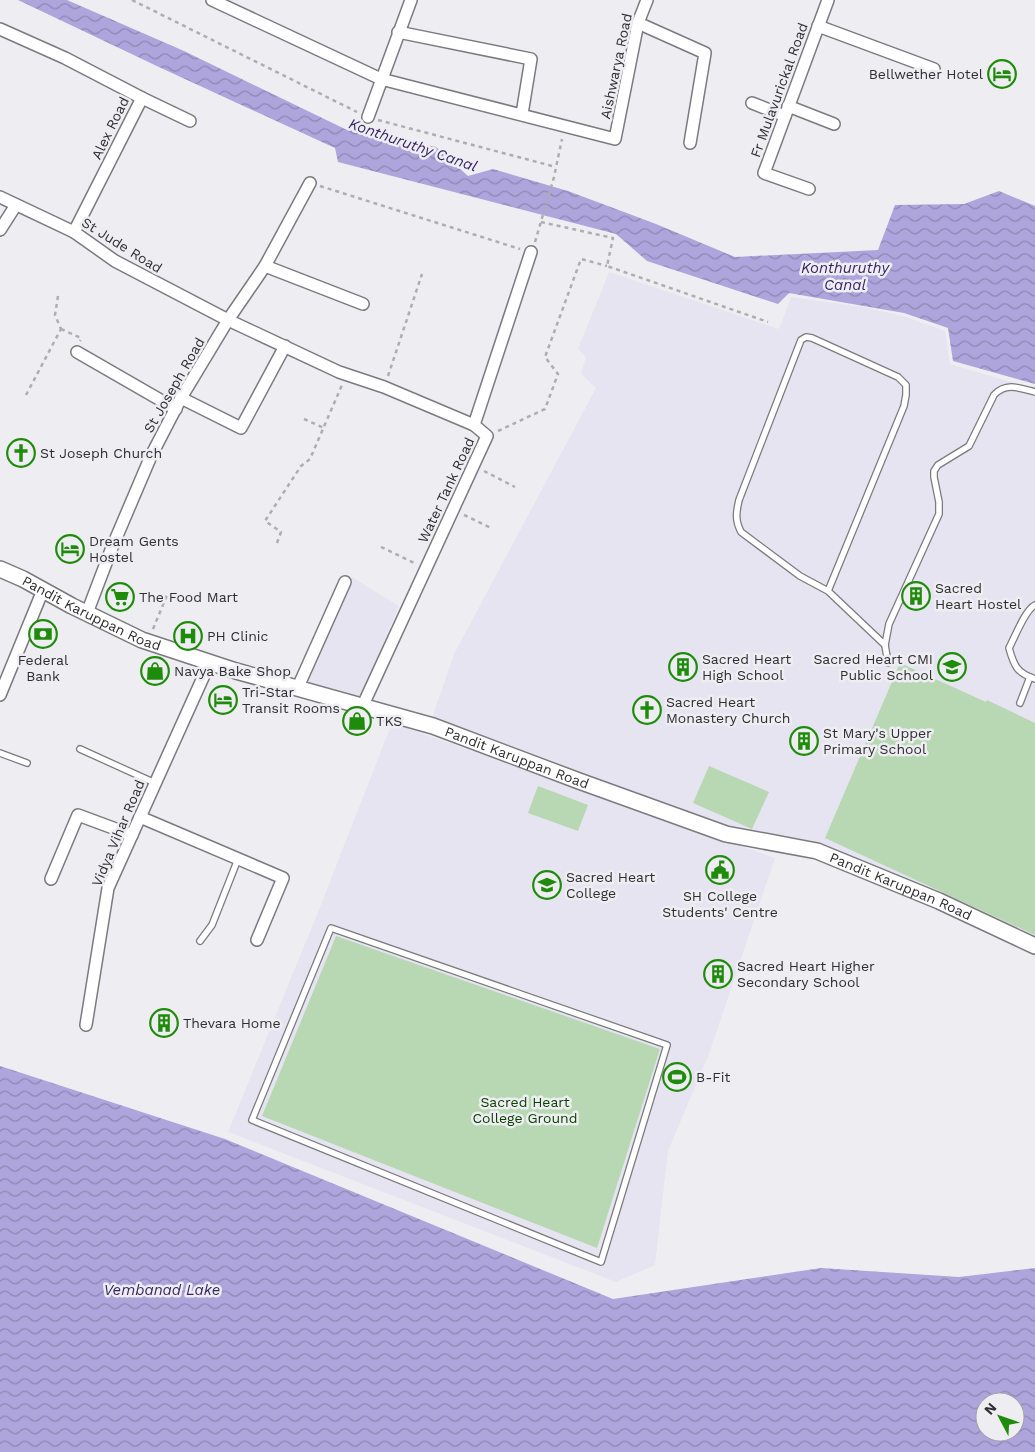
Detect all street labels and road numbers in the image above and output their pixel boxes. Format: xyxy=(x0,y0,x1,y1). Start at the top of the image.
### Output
street label: Aishwarya Road xyxy=(597,12,635,120)
street label: Fr Mulavurickal Road xyxy=(747,20,811,160)
street label: Alex Road xyxy=(88,94,132,162)
street label: St Jude Road xyxy=(79,214,165,276)
street label: St Joseph Road xyxy=(140,335,208,435)
street label: Water Tank Road xyxy=(415,435,477,545)
street label: Pandit Karuppan Road xyxy=(20,572,163,654)
street label: Pandit Karuppan Road xyxy=(443,723,591,792)
street label: Vidya Vihar Road xyxy=(88,777,148,889)
street label: Pandit Karuppan Road xyxy=(827,849,974,923)

